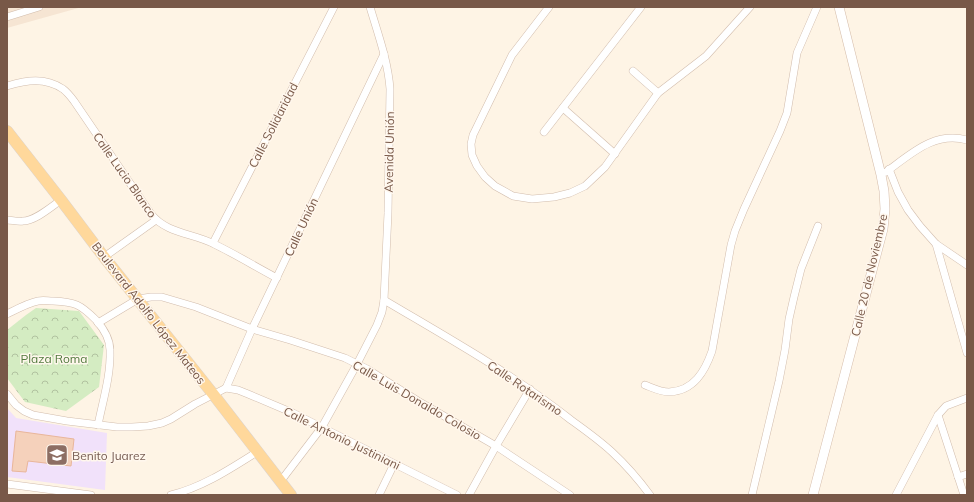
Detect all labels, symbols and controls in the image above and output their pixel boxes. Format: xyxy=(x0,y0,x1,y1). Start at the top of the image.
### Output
street label: Calle Solidaridad xyxy=(245,80,301,170)
street label: Avenida Unión xyxy=(381,111,397,193)
street label: Calle Lucio Blanco xyxy=(90,129,160,221)
street label: Calle Unión xyxy=(281,195,321,259)
street label: Calle 20 de Noviembre xyxy=(848,212,890,338)
street label: Boulevard Adolfo López Mateos xyxy=(89,239,209,387)
park label: Plaza Roma xyxy=(20,351,88,366)
street label: Calle Luis Donaldo Colosio xyxy=(350,357,484,443)
street label: Calle Rotarismo xyxy=(485,357,566,419)
street label: Calle Antonio Justiniani xyxy=(281,403,403,473)
school or university icon: Benito Juarez xyxy=(44,442,70,468)
place label: Benito Juarez xyxy=(72,448,146,463)

